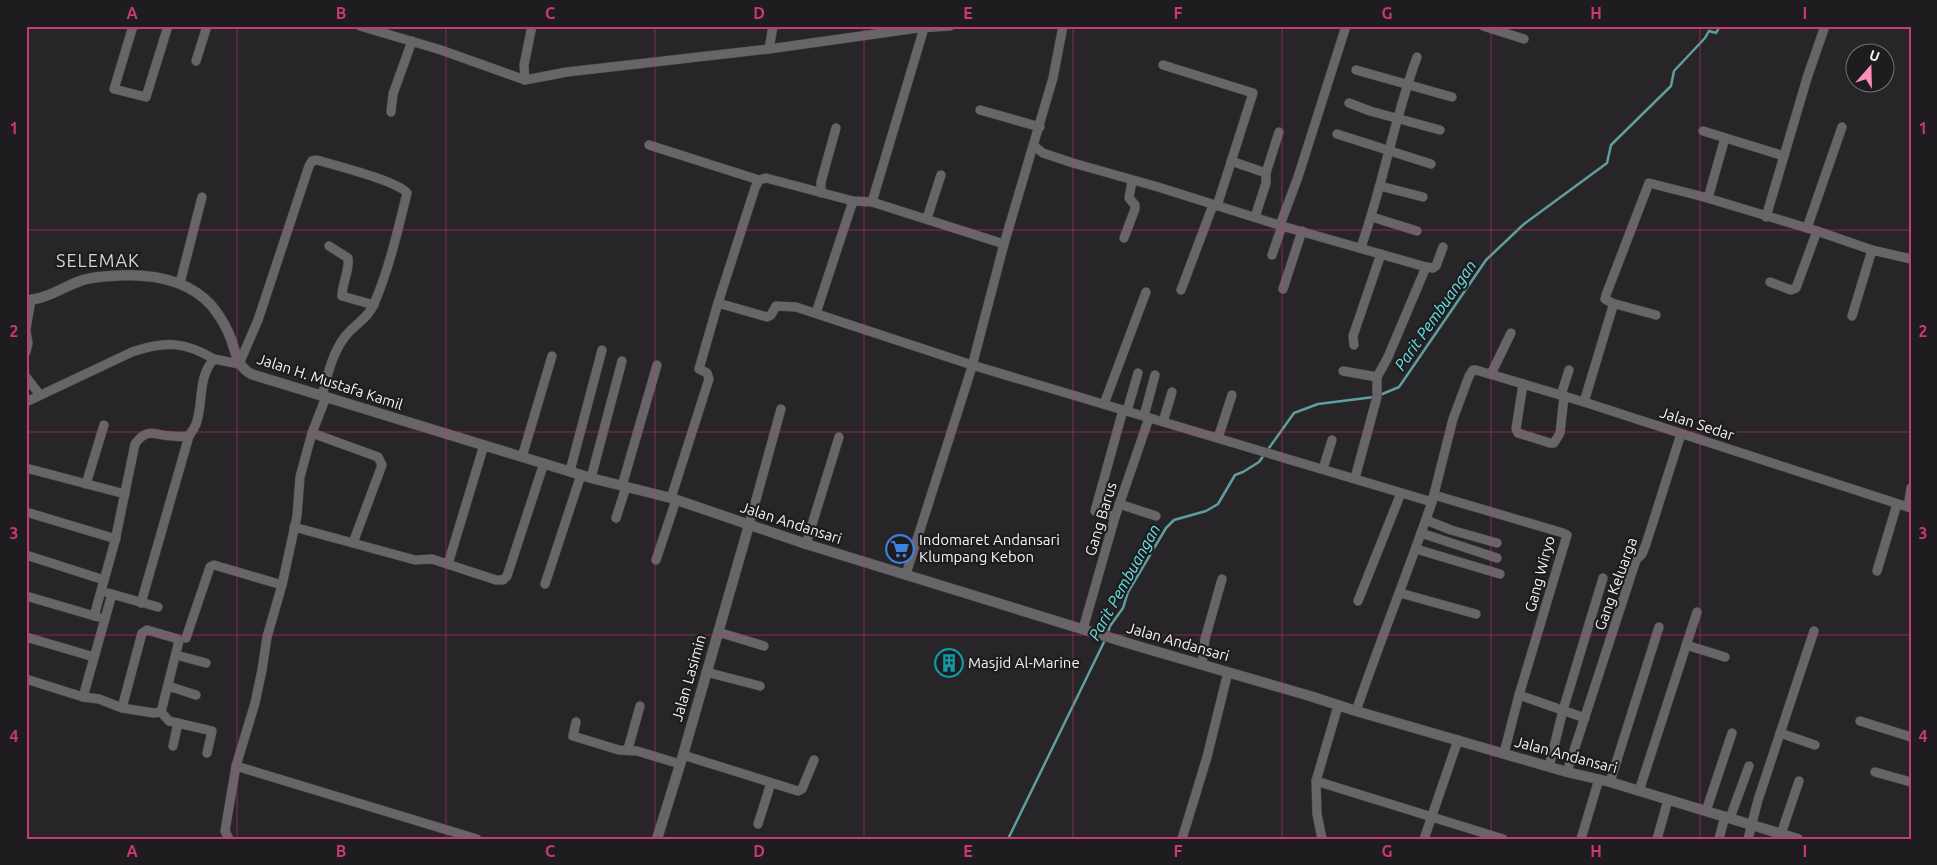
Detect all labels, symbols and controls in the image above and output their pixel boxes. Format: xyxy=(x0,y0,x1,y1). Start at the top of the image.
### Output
text: A xyxy=(126,4,138,22)
text: B xyxy=(336,4,346,22)
text: C xyxy=(545,4,555,22)
text: D xyxy=(753,4,765,22)
text: E xyxy=(963,4,973,22)
text: F xyxy=(1174,4,1183,22)
text: G xyxy=(1381,4,1393,22)
text: H xyxy=(1590,4,1602,22)
text: I xyxy=(1803,4,1807,22)
north arrow xyxy=(1844,42,1894,92)
text: U xyxy=(1867,47,1882,65)
text: 1 xyxy=(9,119,19,137)
text: 1 xyxy=(1918,119,1928,137)
district label: SELEMAK xyxy=(56,250,140,270)
water label: Parit Pembuangan xyxy=(1390,257,1480,373)
text: 2 xyxy=(9,322,19,340)
text: 2 xyxy=(1918,322,1928,340)
street label: Jalan H. Mustafa Kamil xyxy=(255,350,405,413)
street label: Jalan Sedar xyxy=(1658,404,1737,444)
street label: Gang Barus xyxy=(1081,480,1120,558)
street label: Jalan Andansari xyxy=(738,498,844,547)
water label: Parit Pembuangan xyxy=(1085,521,1163,643)
text: 3 xyxy=(9,524,19,542)
text: 3 xyxy=(1918,524,1928,542)
place label: Indomaret Andansari Klumpang Kebon xyxy=(919,531,1060,565)
supermarket icon: Indomaret Andansari Klumpang Kebon xyxy=(885,534,915,564)
street label: Gang Wiryo xyxy=(1521,534,1558,614)
street label: Gang Keluarga xyxy=(1591,535,1640,633)
street label: Jalan Andansari xyxy=(1125,619,1231,664)
street label: Jalan Lasimin xyxy=(668,633,709,723)
building icon: Masjid Al-Marine xyxy=(934,648,964,678)
place label: Masjid Al-Marine xyxy=(968,654,1080,671)
text: 4 xyxy=(9,727,19,745)
text: 4 xyxy=(1918,727,1928,745)
street label: Jalan Andansari xyxy=(1513,733,1619,776)
text: A xyxy=(126,842,138,860)
text: B xyxy=(336,842,346,860)
text: C xyxy=(545,842,555,860)
text: D xyxy=(753,842,765,860)
text: E xyxy=(963,842,973,860)
text: F xyxy=(1174,842,1183,860)
text: G xyxy=(1381,842,1393,860)
text: H xyxy=(1590,842,1602,860)
text: I xyxy=(1803,842,1807,860)

